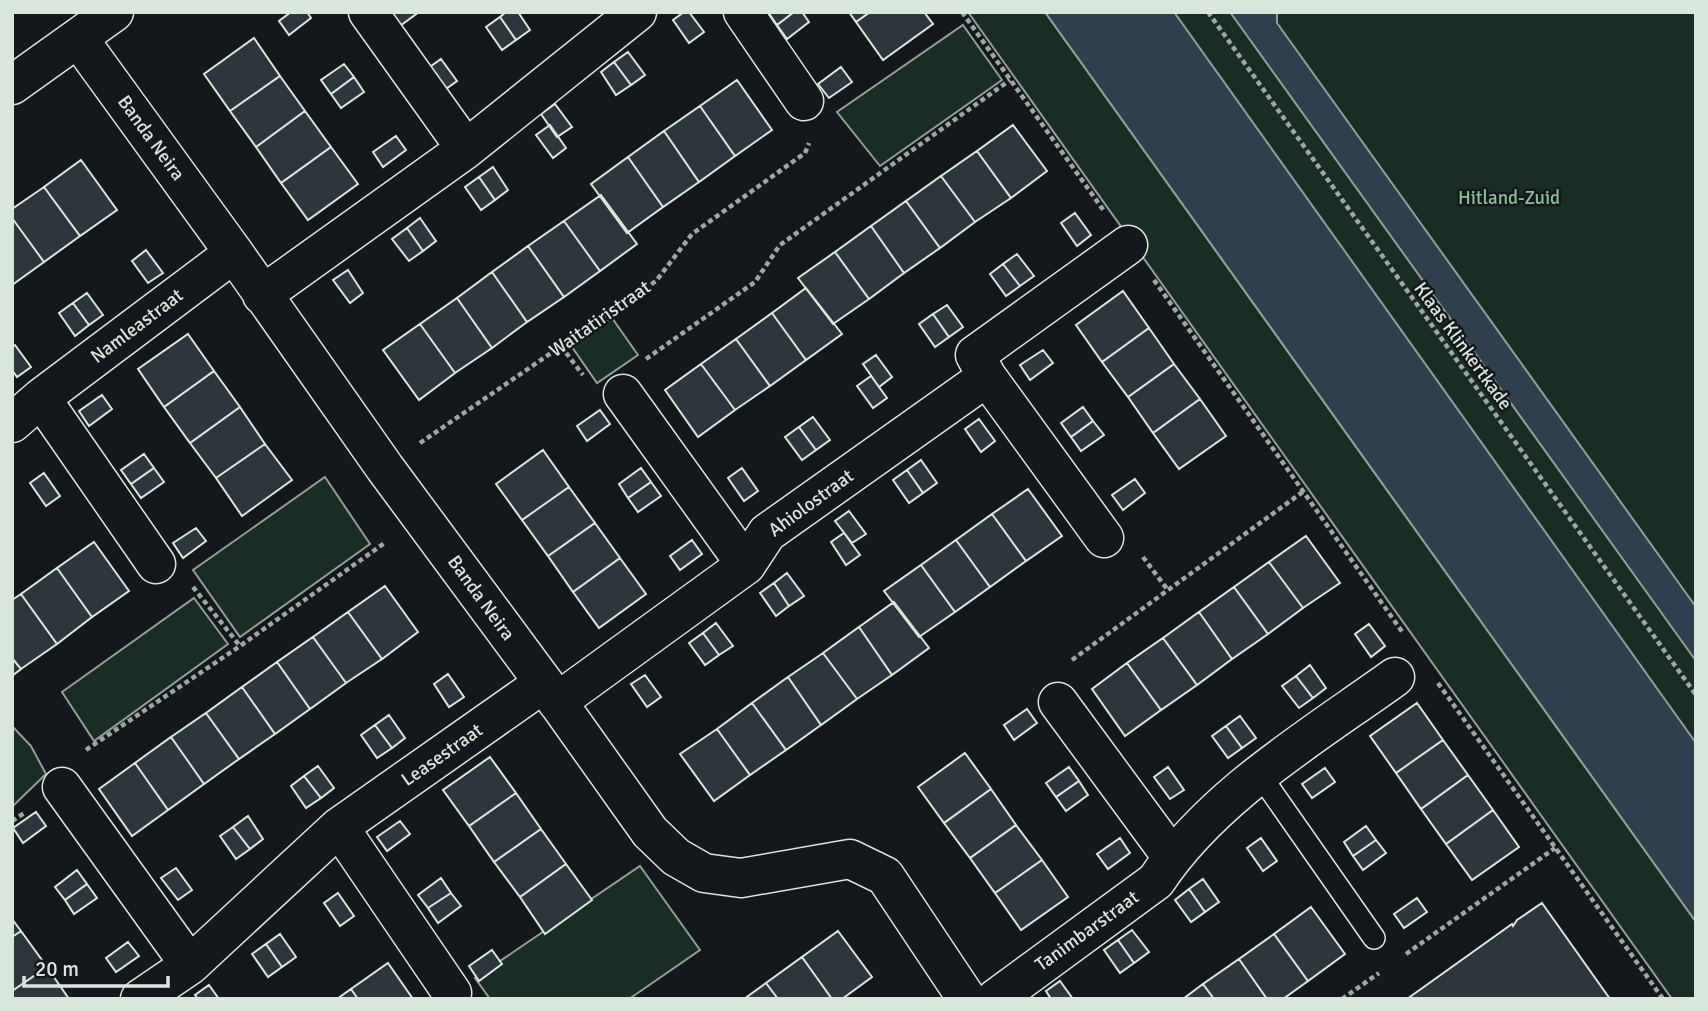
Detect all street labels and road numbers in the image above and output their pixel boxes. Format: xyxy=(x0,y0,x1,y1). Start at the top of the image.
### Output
street label: Banda Neira xyxy=(112,91,190,185)
street label: Waitatiristraat xyxy=(545,275,656,363)
street label: Klaas Klinkertkade xyxy=(1409,277,1517,415)
street label: Namleastraat xyxy=(86,283,188,369)
street label: Ahiolostraat xyxy=(764,464,859,542)
street label: Banda Neira xyxy=(442,551,520,645)
street label: Leasestraat xyxy=(397,718,488,792)
street label: Tanimbarstraat xyxy=(1030,885,1144,977)

